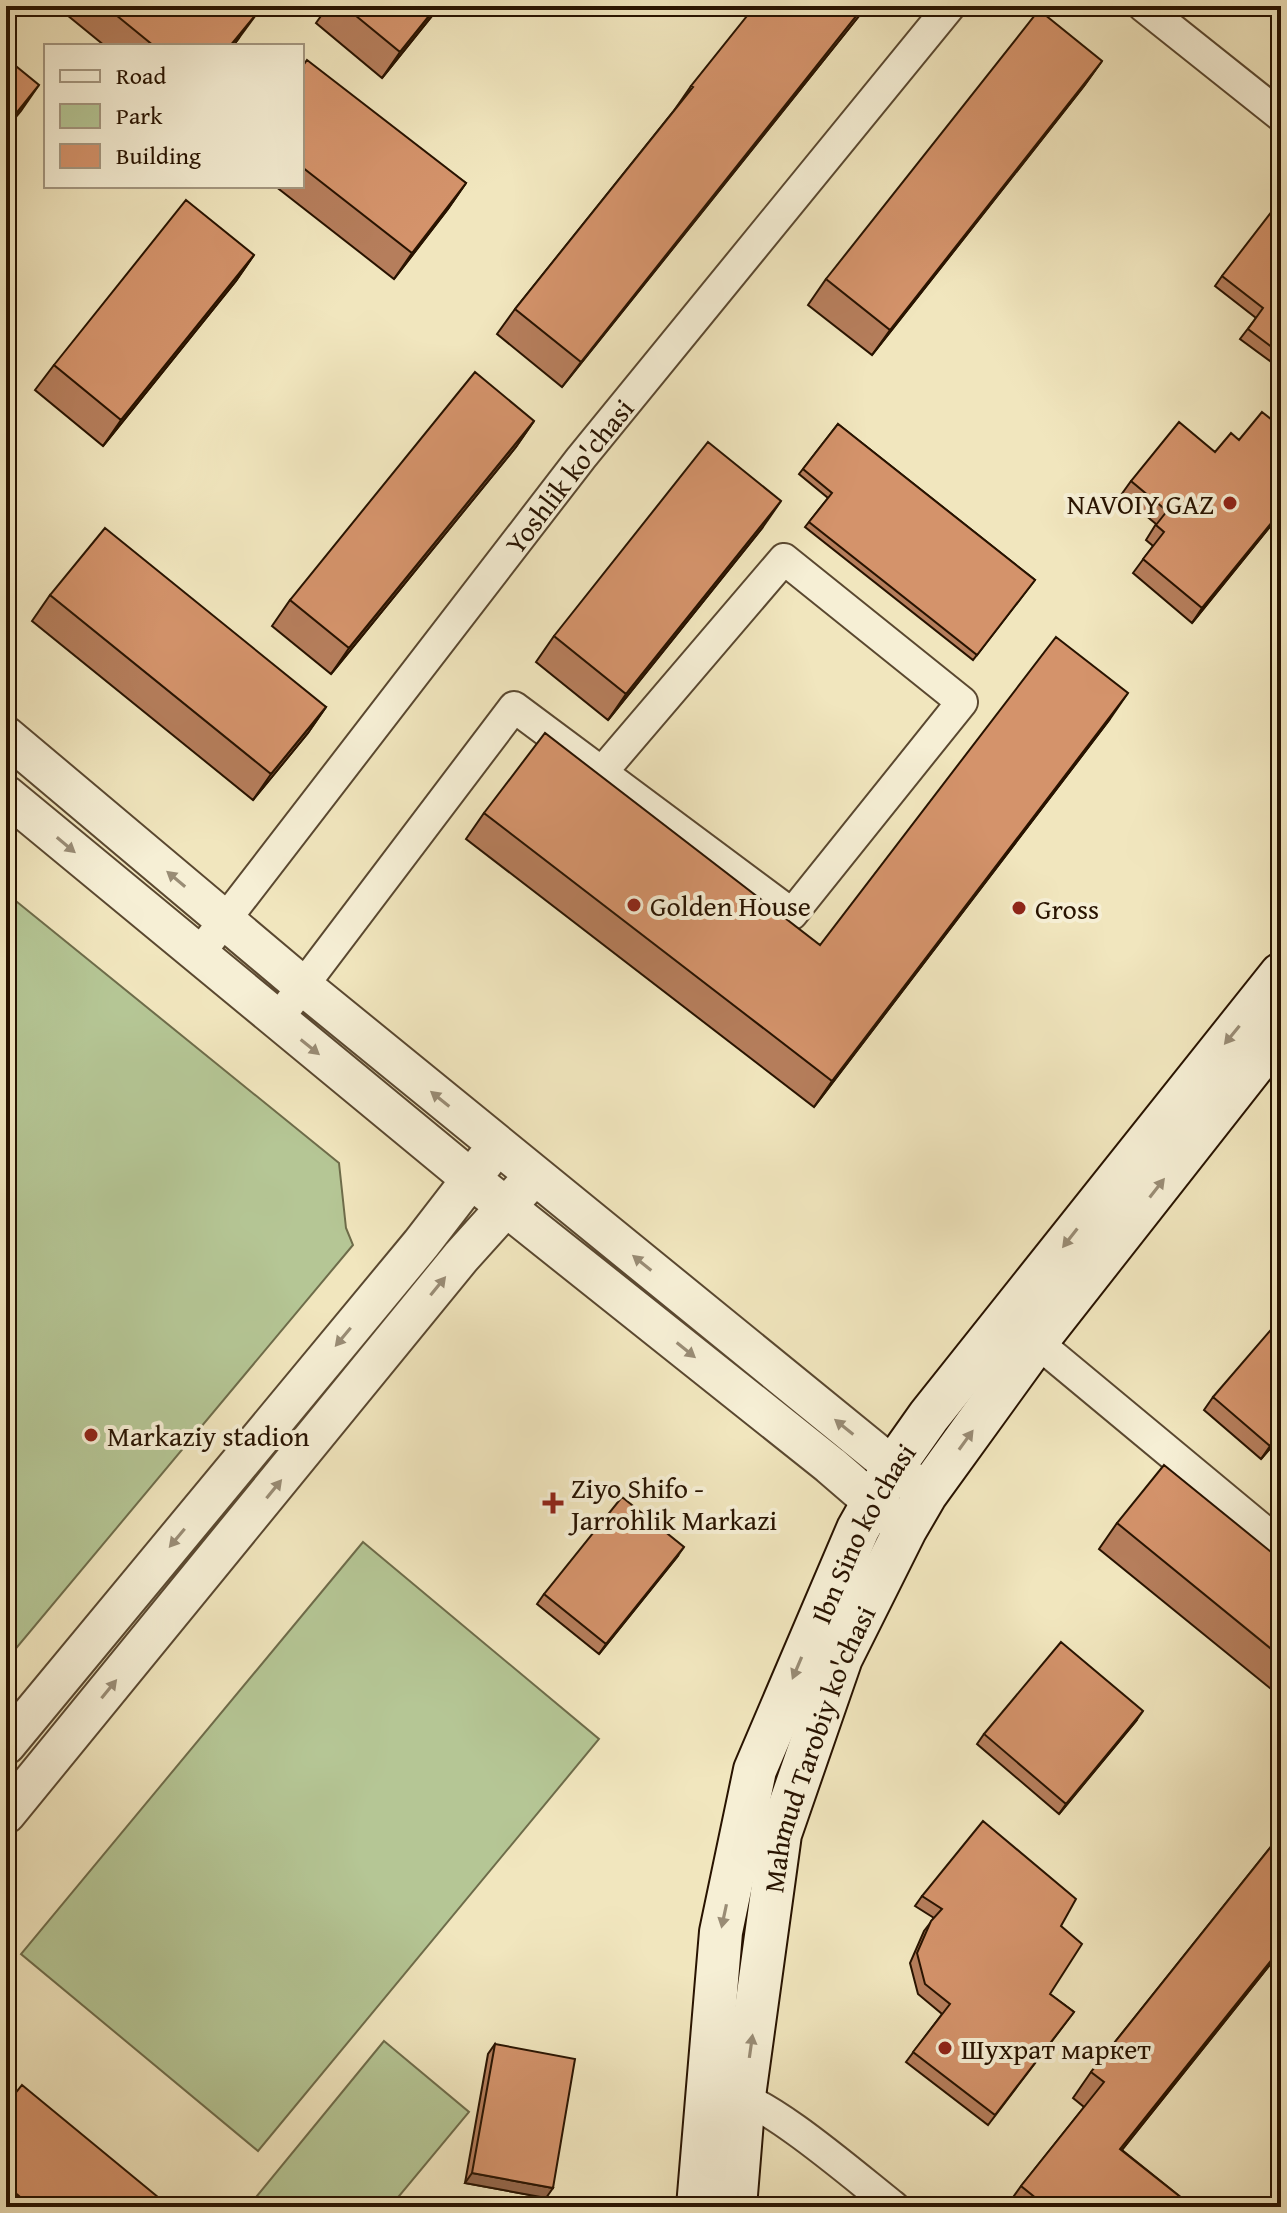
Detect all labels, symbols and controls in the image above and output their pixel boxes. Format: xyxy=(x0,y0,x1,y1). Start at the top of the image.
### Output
legend xyxy=(44,44,304,188)
text: Road xyxy=(116,58,166,93)
text: Park xyxy=(116,98,163,133)
text: Building xyxy=(116,138,201,173)
street label: Yoshlik ko'chasi xyxy=(494,389,643,562)
place label: NAVOIY GAZ xyxy=(1067,483,1214,524)
marker: NAVOIY GAZ xyxy=(1221,494,1239,512)
one-way arrow xyxy=(56,836,76,853)
one-way arrow xyxy=(166,871,186,888)
place label: Golden House xyxy=(650,885,811,926)
place label: Gross xyxy=(1035,888,1099,929)
marker: Golden House xyxy=(625,896,643,914)
marker: Gross xyxy=(1010,899,1028,917)
one-way arrow xyxy=(1224,1025,1241,1045)
one-way arrow xyxy=(299,1038,320,1055)
one-way arrow xyxy=(431,1091,451,1108)
one-way arrow xyxy=(1148,1178,1165,1198)
one-way arrow xyxy=(1062,1228,1078,1248)
one-way arrow xyxy=(632,1256,652,1272)
one-way arrow xyxy=(429,1276,445,1296)
one-way arrow xyxy=(335,1327,352,1347)
one-way arrow xyxy=(676,1342,696,1358)
place label: Markaziy stadion xyxy=(107,1415,310,1456)
one-way arrow xyxy=(834,1419,854,1436)
marker: Markaziy stadion xyxy=(82,1426,100,1444)
one-way arrow xyxy=(957,1429,973,1450)
street label: Ibn Sino ko'chasi xyxy=(800,1434,925,1630)
place label: Ziyo Shifo - Jarrohlik Markazi xyxy=(568,1467,777,1540)
one-way arrow xyxy=(265,1479,282,1499)
marker: Ziyo Shifo - Jarrohlik Markazi xyxy=(542,1492,564,1514)
one-way arrow xyxy=(169,1528,186,1548)
street label: Mahmud Tarobiy ko'chasi xyxy=(752,1598,885,1895)
one-way arrow xyxy=(791,1656,804,1679)
one-way arrow xyxy=(100,1679,117,1699)
one-way arrow xyxy=(718,1904,730,1929)
place label: Шухрат маркет xyxy=(961,2028,1151,2069)
one-way arrow xyxy=(745,2033,758,2058)
marker: Шухрат маркет xyxy=(936,2039,954,2057)

